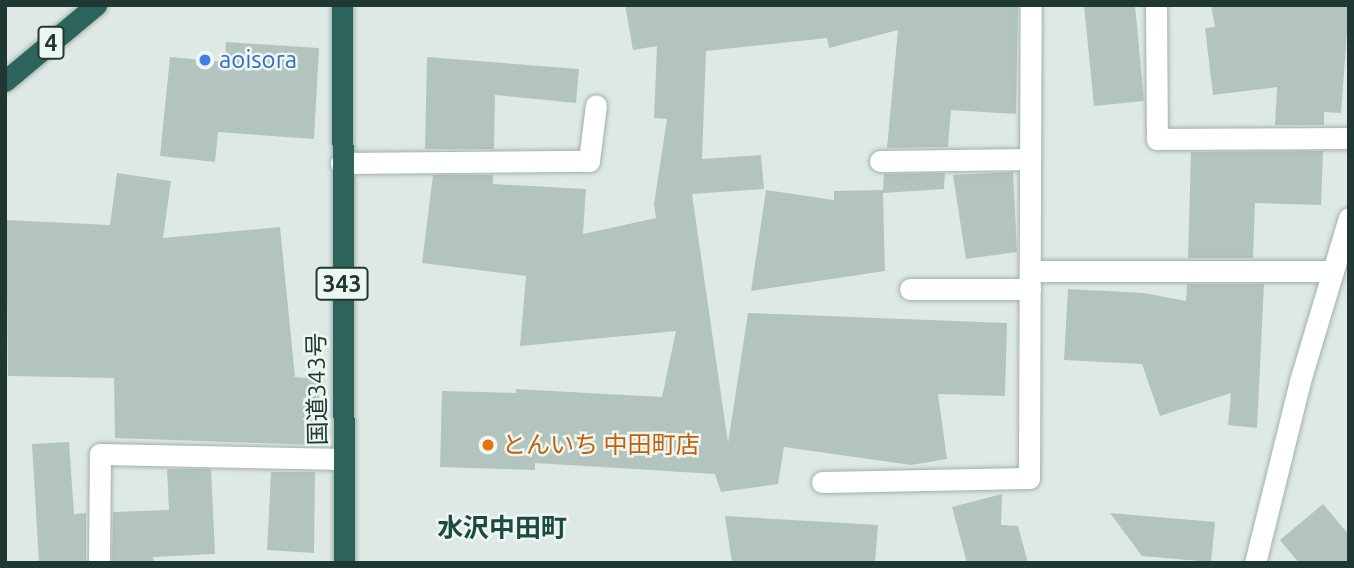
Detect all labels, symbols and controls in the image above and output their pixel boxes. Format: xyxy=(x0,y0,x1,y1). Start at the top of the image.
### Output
road number: 4 xyxy=(37,24,65,62)
place label: aoisora xyxy=(219,46,297,74)
marker: aoisora xyxy=(197,52,213,68)
road number: 343 xyxy=(314,264,370,304)
street label: 国道343号 xyxy=(302,332,332,446)
place label: とんいち 中田町店 xyxy=(502,431,699,459)
marker: とんいち 中田町店 xyxy=(480,437,496,453)
district label: 水沢中田町 xyxy=(437,512,567,544)

